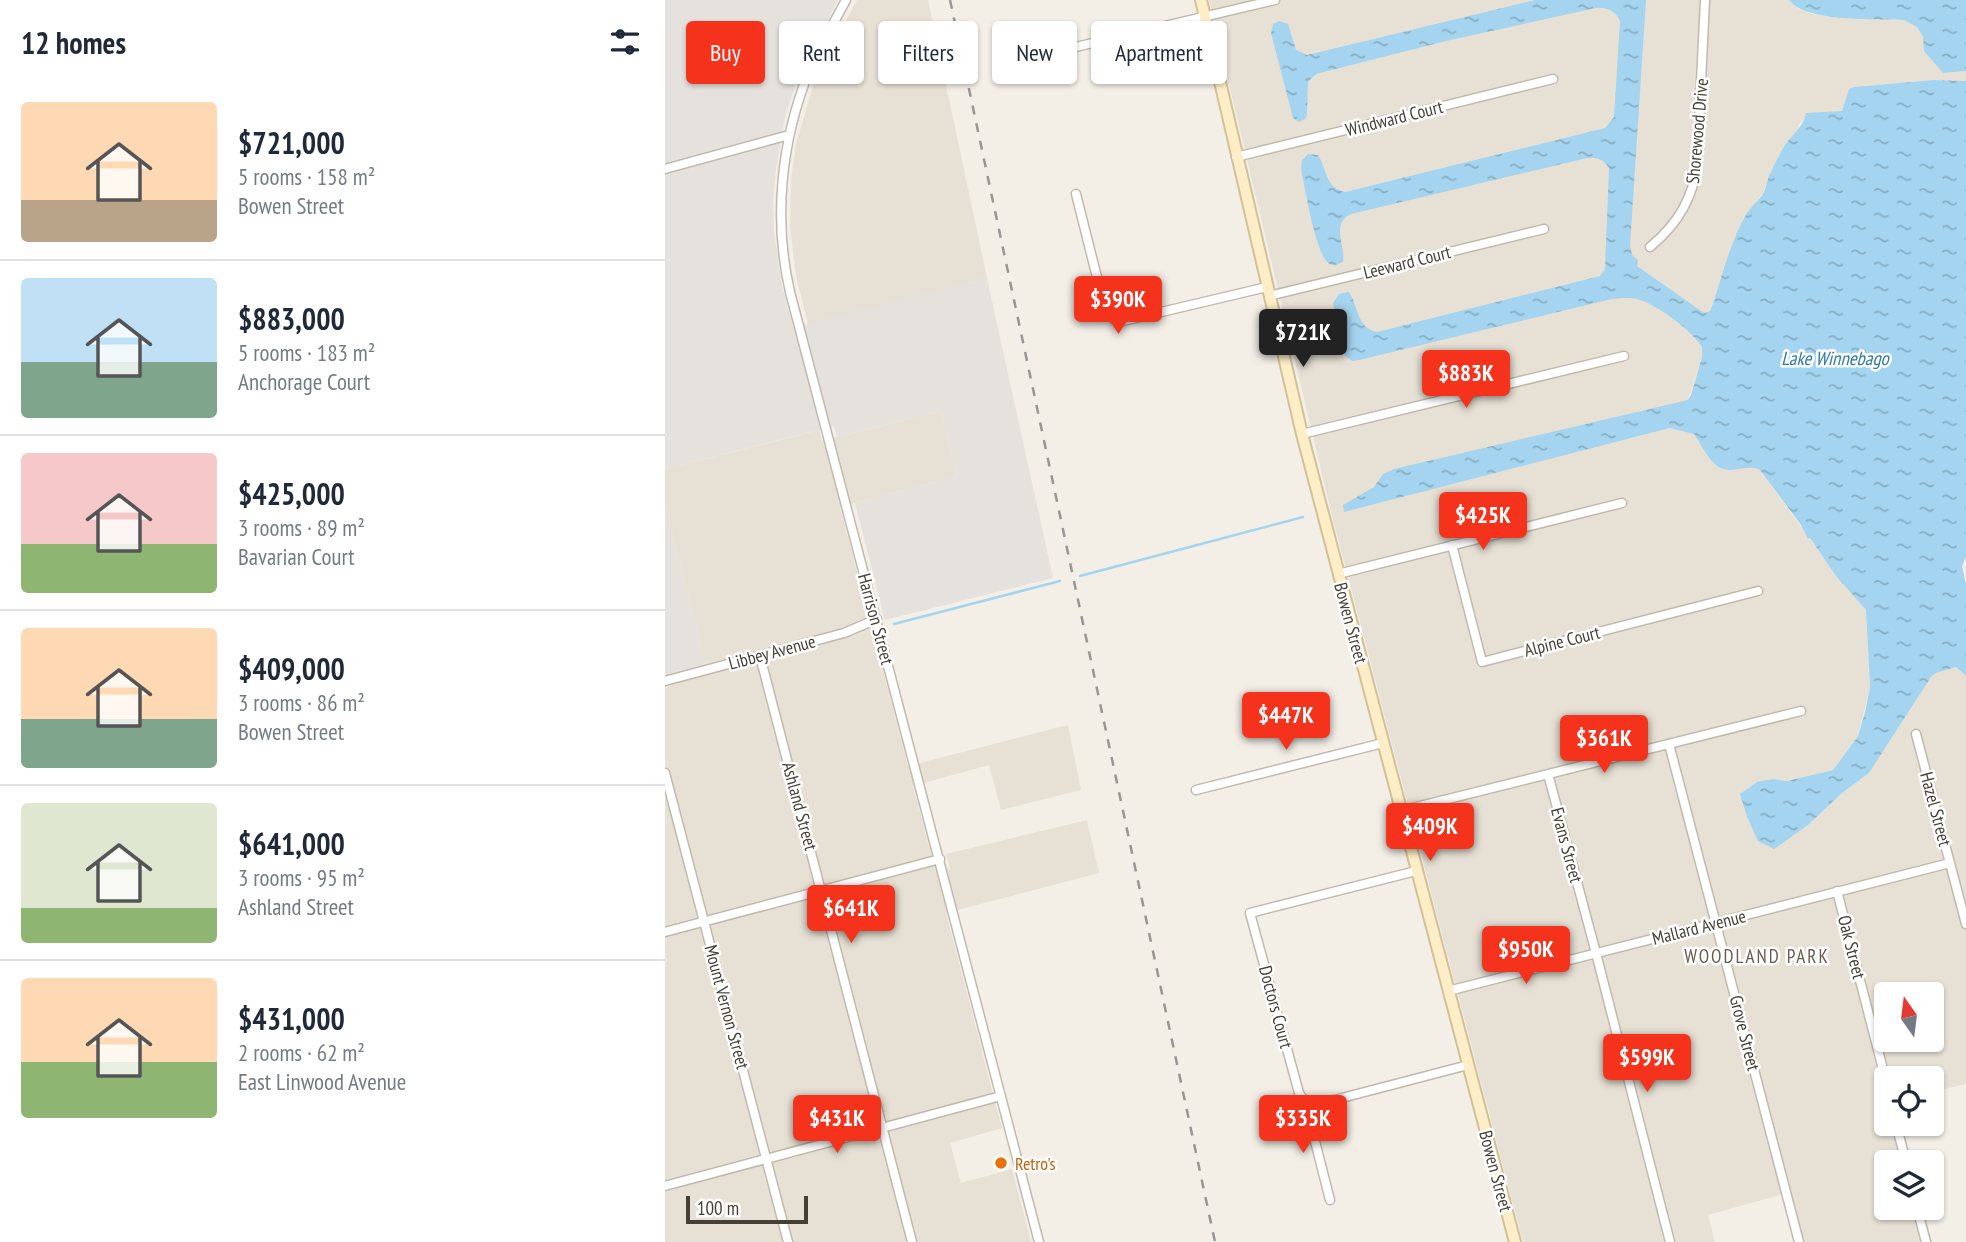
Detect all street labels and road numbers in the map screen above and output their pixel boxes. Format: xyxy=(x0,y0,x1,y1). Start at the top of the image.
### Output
street label: Shorewood Drive xyxy=(1681,77,1713,185)
street label: Windward Court xyxy=(1343,95,1445,141)
street label: Leeward Court xyxy=(1361,240,1453,284)
street label: Harrison Street xyxy=(853,571,899,667)
street label: Bowen Street xyxy=(1329,580,1373,666)
street label: Alpine Court xyxy=(1522,620,1602,662)
street label: Libbey Avenue xyxy=(726,629,818,675)
street label: Ashland Street xyxy=(777,759,823,853)
street label: Hazel Street xyxy=(1915,769,1957,849)
street label: Evans Street xyxy=(1546,805,1588,885)
street label: Mallard Avenue xyxy=(1650,904,1748,950)
street label: Oak Street xyxy=(1833,913,1871,981)
street label: Mount Vernon Street xyxy=(699,942,755,1072)
street label: Doctors Court xyxy=(1254,963,1298,1051)
street label: Grove Street xyxy=(1725,993,1765,1073)
street label: Bowen Street xyxy=(1474,1128,1518,1214)

